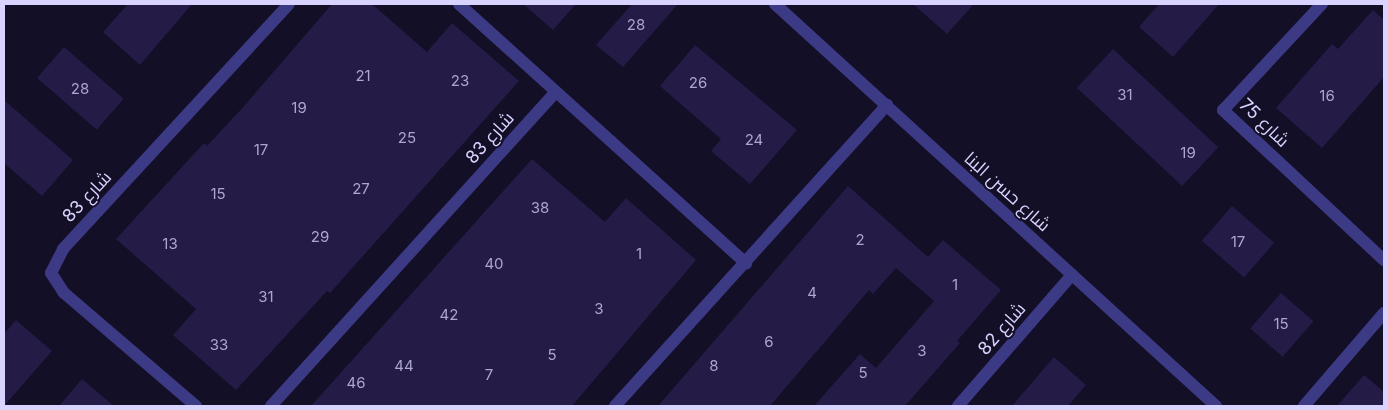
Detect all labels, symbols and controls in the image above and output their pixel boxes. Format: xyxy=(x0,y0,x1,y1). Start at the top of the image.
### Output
house number: 28 xyxy=(627,16,645,34)
house number: 21 xyxy=(355,67,371,85)
house number: 23 xyxy=(451,72,469,90)
house number: 26 xyxy=(689,74,707,92)
house number: 28 xyxy=(71,80,89,98)
house number: 31 xyxy=(1117,86,1133,104)
house number: 16 xyxy=(1319,87,1335,105)
street label: شارع 75 xyxy=(1235,94,1293,152)
house number: 19 xyxy=(291,99,307,117)
street label: شارع 83 xyxy=(461,108,519,168)
house number: 25 xyxy=(398,129,416,147)
house number: 24 xyxy=(745,131,763,149)
house number: 17 xyxy=(254,141,268,159)
house number: 19 xyxy=(1180,144,1196,162)
street label: شارع حسن البنا xyxy=(959,148,1055,236)
street label: شارع 83 xyxy=(58,167,116,227)
house number: 27 xyxy=(352,180,370,198)
house number: 15 xyxy=(210,185,226,203)
house number: 38 xyxy=(531,199,549,217)
house number: 29 xyxy=(311,228,329,246)
house number: 2 xyxy=(855,231,865,249)
house number: 17 xyxy=(1231,233,1245,251)
house number: 13 xyxy=(162,235,178,253)
house number: 1 xyxy=(636,245,642,263)
house number: 40 xyxy=(484,255,504,273)
house number: 1 xyxy=(952,276,958,294)
house number: 4 xyxy=(807,284,817,302)
house number: 31 xyxy=(258,288,274,306)
street label: شارع 82 xyxy=(973,299,1031,359)
house number: 3 xyxy=(594,300,604,318)
house number: 42 xyxy=(440,306,458,324)
house number: 15 xyxy=(1273,315,1289,333)
house number: 6 xyxy=(764,333,774,351)
house number: 33 xyxy=(210,336,228,354)
house number: 3 xyxy=(917,342,927,360)
house number: 5 xyxy=(547,346,557,364)
house number: 44 xyxy=(394,357,414,375)
house number: 8 xyxy=(709,357,719,375)
house number: 5 xyxy=(858,364,868,382)
house number: 7 xyxy=(485,366,493,384)
house number: 46 xyxy=(347,374,365,392)

